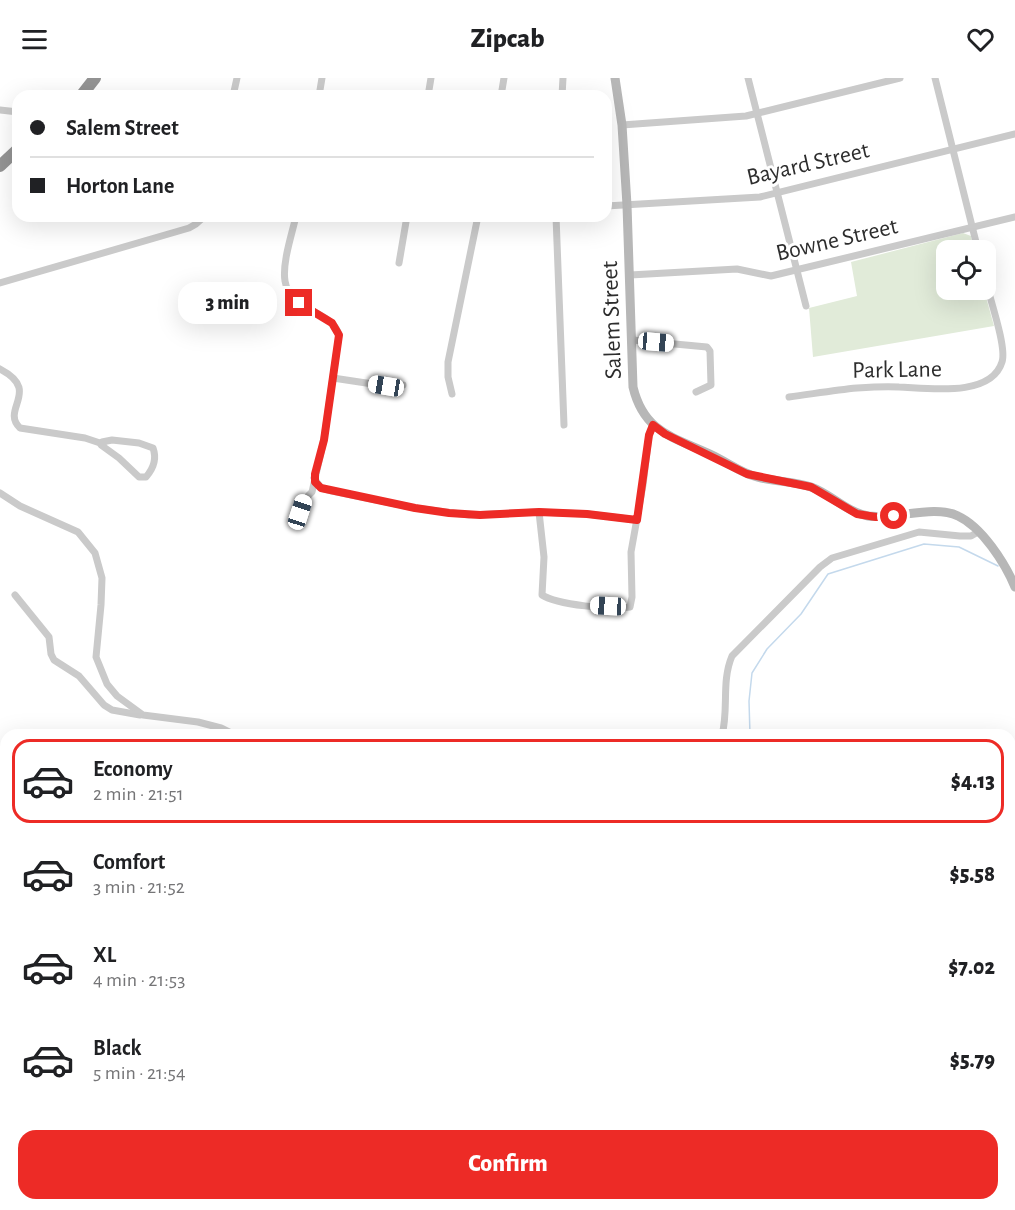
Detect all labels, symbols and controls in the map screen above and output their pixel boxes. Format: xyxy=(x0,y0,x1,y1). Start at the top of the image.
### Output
icon: menu xyxy=(18,23,51,56)
icon: heart xyxy=(964,23,997,56)
text: Zipcab xyxy=(471,25,544,52)
text: Salem Street xyxy=(66,117,179,139)
street label: Bayard Street xyxy=(744,138,872,190)
text: Horton Lane xyxy=(66,175,174,197)
street label: Bowne Street xyxy=(774,214,901,266)
map controls xyxy=(936,240,996,300)
button: locate xyxy=(936,240,996,300)
street label: Salem Street xyxy=(598,260,626,380)
callout: 3 min xyxy=(179,282,278,324)
route end xyxy=(285,289,312,316)
text: 3 min xyxy=(205,293,250,313)
car xyxy=(637,331,675,353)
street label: Park Lane xyxy=(852,357,942,383)
car xyxy=(367,374,405,398)
car xyxy=(286,492,314,532)
route start xyxy=(880,502,907,529)
car xyxy=(590,596,626,616)
icon: car xyxy=(21,754,75,808)
text: Economy xyxy=(93,758,173,780)
text: $4.13 xyxy=(951,770,995,792)
text: 2 min · 21:51 xyxy=(93,784,184,804)
icon: car xyxy=(21,847,75,901)
text: Comfort xyxy=(93,851,165,873)
text: $5.58 xyxy=(950,863,995,885)
text: 3 min · 21:52 xyxy=(93,877,185,897)
icon: car xyxy=(21,940,75,994)
text: XL xyxy=(93,944,116,966)
text: $7.02 xyxy=(948,956,995,978)
text: 4 min · 21:53 xyxy=(93,970,185,990)
icon: car xyxy=(21,1033,75,1087)
text: Black xyxy=(93,1037,141,1059)
text: $5.79 xyxy=(950,1049,995,1071)
text: 5 min · 21:54 xyxy=(93,1063,186,1083)
button: Confirm xyxy=(18,1130,998,1199)

